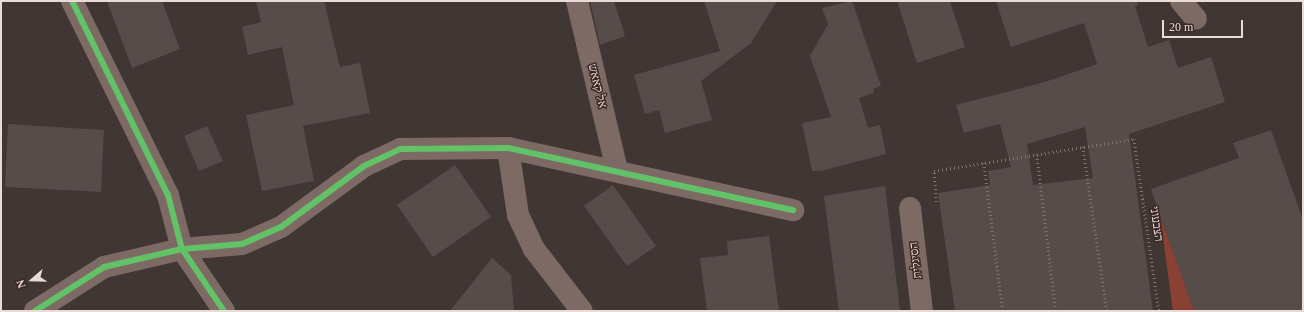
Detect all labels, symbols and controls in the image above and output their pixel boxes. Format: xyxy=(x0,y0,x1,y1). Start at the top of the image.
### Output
scale bar xyxy=(1164,12,1245,38)
text: 20 m xyxy=(1169,20,1193,34)
street label: אל קאאש xyxy=(585,62,609,110)
street label: הצבעוני xyxy=(1146,205,1166,243)
street label: הסיגלית xyxy=(907,241,925,279)
north arrow xyxy=(12,260,52,300)
text: N xyxy=(14,278,28,290)

